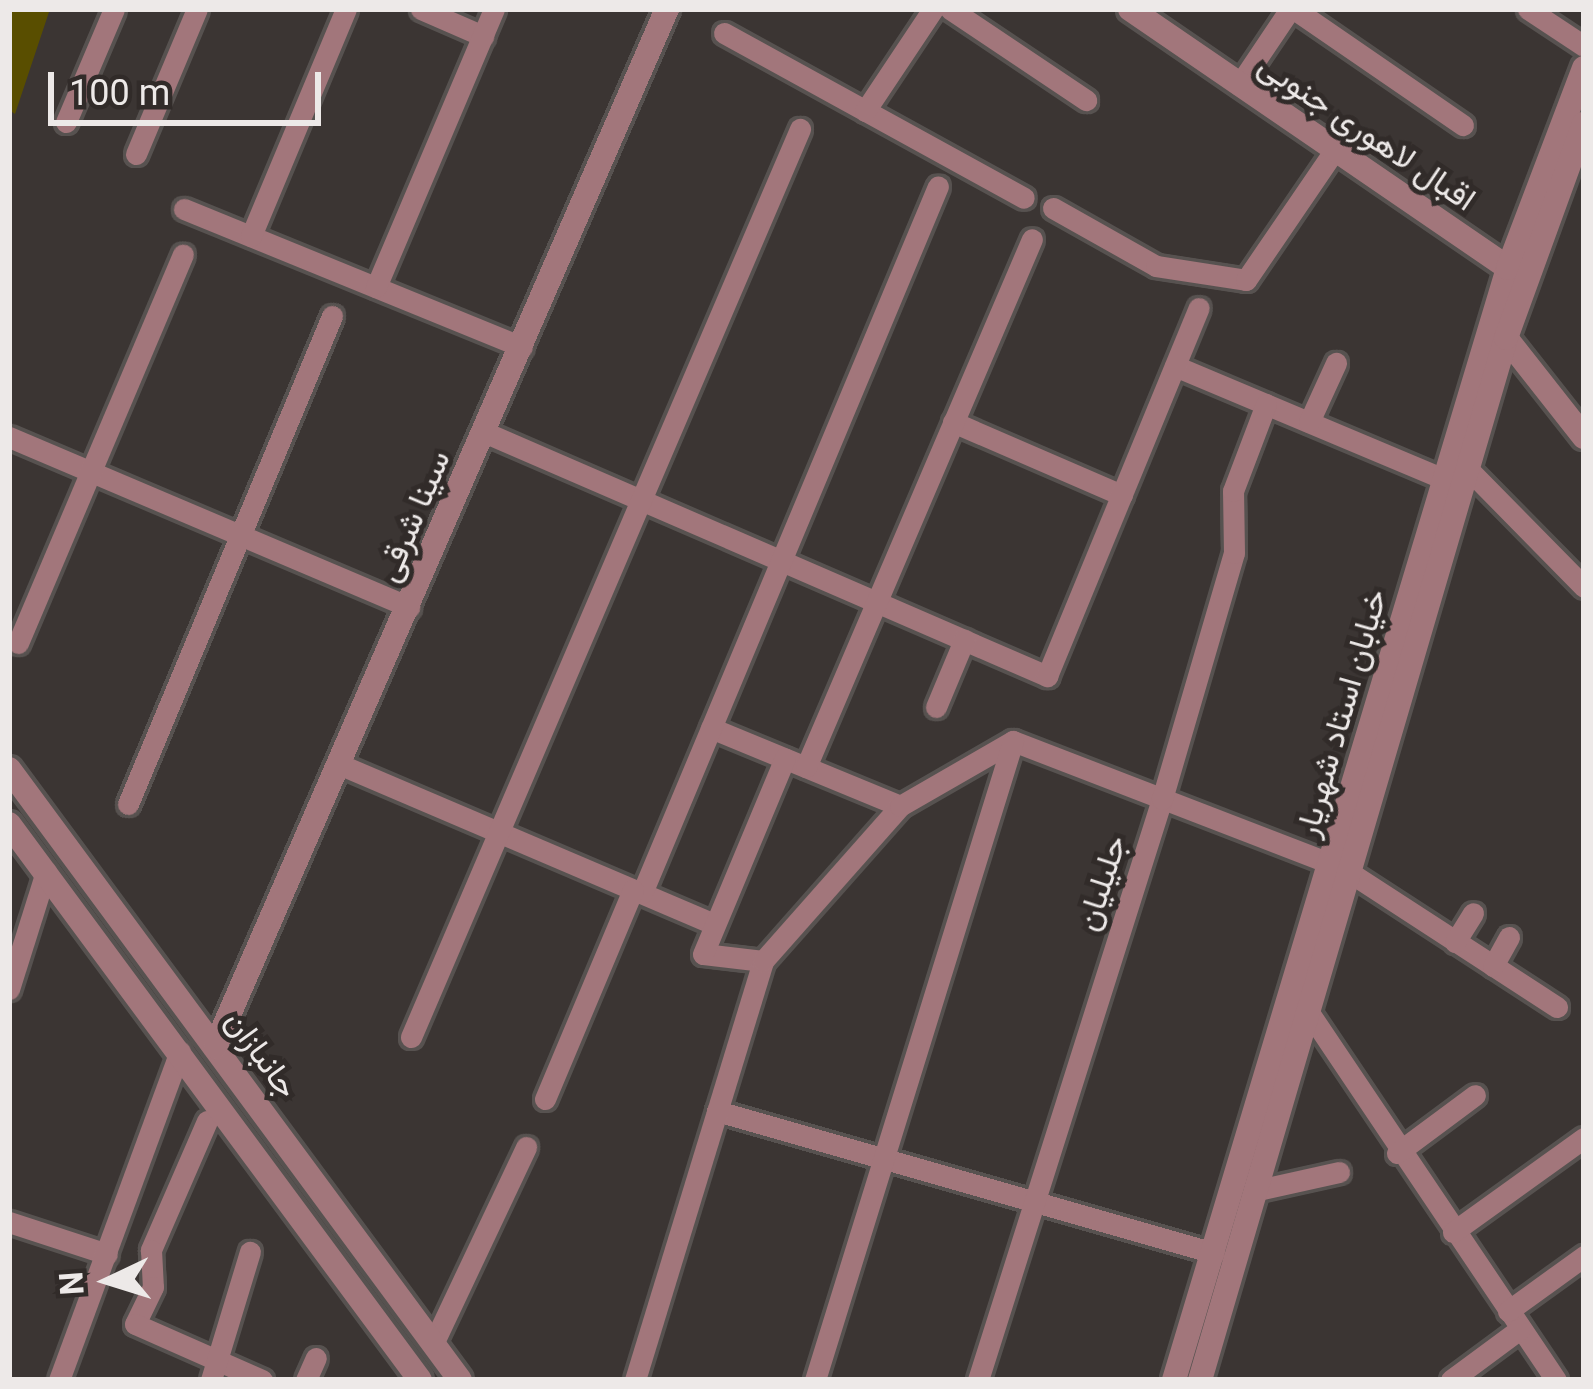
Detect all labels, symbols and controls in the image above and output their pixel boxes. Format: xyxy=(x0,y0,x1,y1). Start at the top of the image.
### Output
street label: اقبال لاهوری جنوبی xyxy=(1251,45,1483,219)
scale bar xyxy=(54,48,327,122)
text: 100 m xyxy=(69,72,170,114)
street label: سینا شرقی xyxy=(368,444,458,588)
street label: خیابان استاد شهریار xyxy=(1287,585,1395,841)
street label: جلیلیان xyxy=(1067,830,1135,936)
street label: جانبازان xyxy=(217,1002,307,1106)
north arrow xyxy=(48,1221,168,1341)
text: N xyxy=(51,1271,92,1297)

